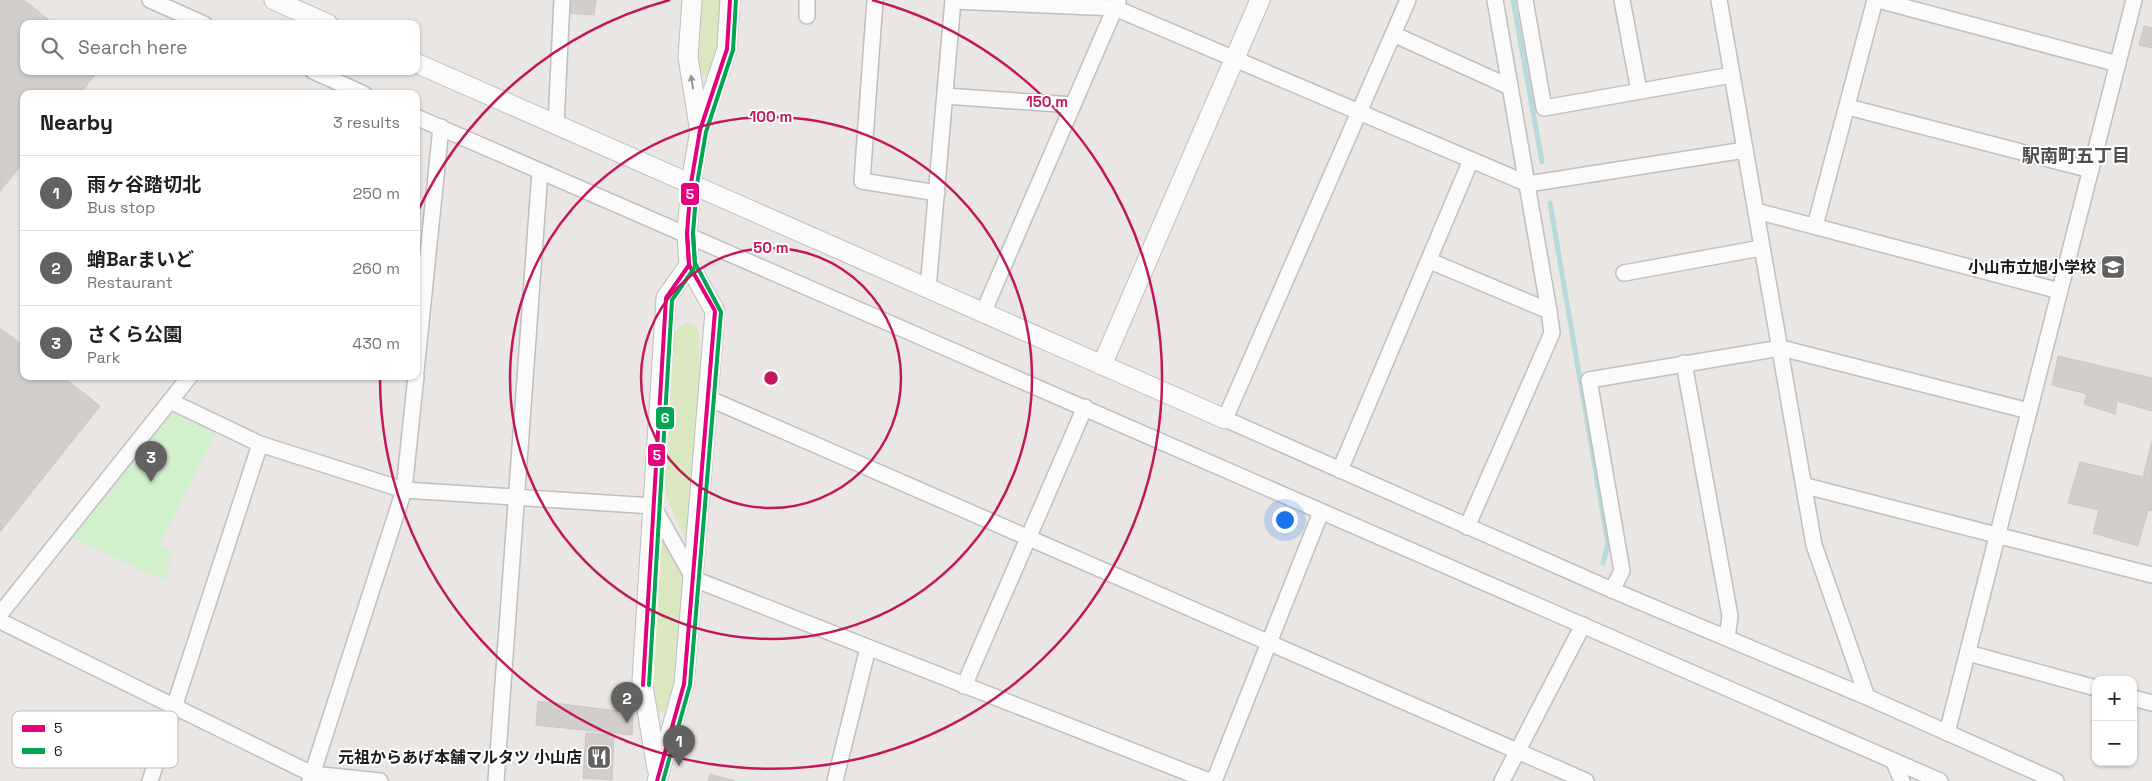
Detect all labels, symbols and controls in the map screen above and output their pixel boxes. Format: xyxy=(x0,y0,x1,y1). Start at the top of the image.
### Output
search box xyxy=(20,20,420,75)
icon: search xyxy=(38,34,66,62)
text: Search here xyxy=(78,35,188,60)
one-way arrow xyxy=(688,74,696,90)
text: 150 m xyxy=(1026,92,1068,111)
text: 100 m xyxy=(750,107,792,126)
text: Nearby xyxy=(40,109,113,136)
text: 3 results xyxy=(333,112,400,133)
district label: 駅南町五丁目 xyxy=(2022,144,2130,167)
text: 雨ヶ谷踏切北 xyxy=(87,172,201,197)
line badge: 5 xyxy=(680,182,700,206)
text: 1 xyxy=(52,183,60,204)
text: 250 m xyxy=(353,183,400,204)
text: 5 xyxy=(686,185,694,203)
text: Bus stop xyxy=(87,197,155,218)
text: 50 m xyxy=(753,238,789,257)
text: 蛸Barまいど xyxy=(87,247,194,272)
school or university icon: 小山市立旭小学校 xyxy=(2100,254,2126,280)
place label: 小山市立旭小学校 xyxy=(1968,257,2096,278)
text: 2 xyxy=(51,258,61,279)
text: 260 m xyxy=(352,258,400,279)
text: Restaurant xyxy=(87,272,173,293)
text: さくら公園 xyxy=(87,322,182,347)
text: 3 xyxy=(51,333,61,354)
text: 430 m xyxy=(352,333,400,354)
text: Park xyxy=(87,347,120,368)
centre of rings xyxy=(762,369,780,387)
line badge: 6 xyxy=(655,406,675,430)
text: 6 xyxy=(661,409,670,427)
pin: 3 xyxy=(135,441,167,482)
line badge: 5 xyxy=(647,443,666,467)
text: 5 xyxy=(653,446,661,464)
your location xyxy=(1272,507,1298,533)
map controls xyxy=(2092,676,2137,766)
button: + xyxy=(2092,676,2137,721)
pin: 2 xyxy=(611,682,643,723)
legend xyxy=(12,711,178,768)
text: 5 xyxy=(54,719,62,737)
button: − xyxy=(2092,721,2137,766)
pin: 1 xyxy=(663,725,695,766)
text: 6 xyxy=(54,742,63,760)
restaurant icon: 元祖からあげ本舗マルタツ 小山店 xyxy=(586,744,612,770)
place label: 元祖からあげ本舗マルタツ 小山店 xyxy=(338,747,582,768)

